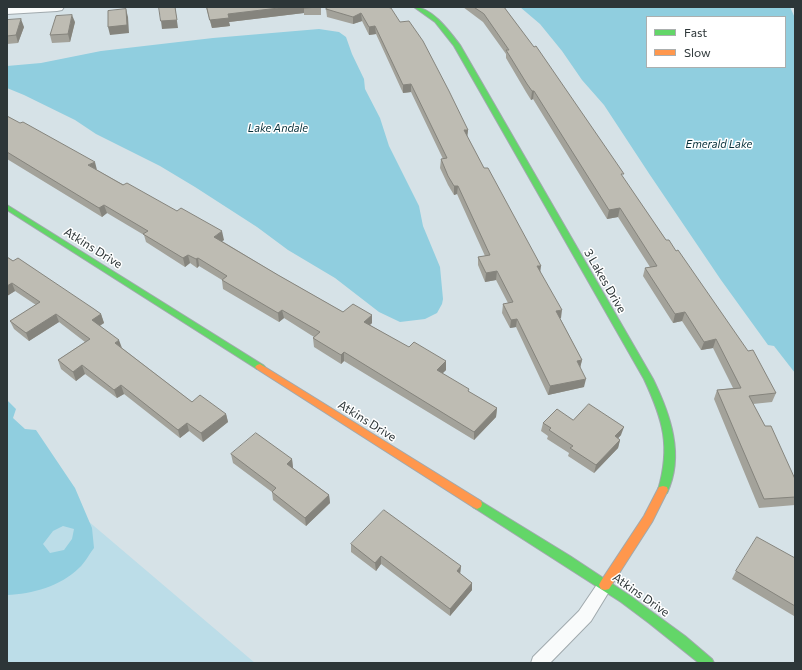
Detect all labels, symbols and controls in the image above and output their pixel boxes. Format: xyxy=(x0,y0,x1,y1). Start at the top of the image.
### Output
legend xyxy=(646,16,786,68)
text: Fast xyxy=(684,25,707,39)
text: Slow xyxy=(684,45,711,59)
water label: Lake Andale xyxy=(248,121,308,135)
water label: Emerald Lake xyxy=(686,137,752,151)
street label: Atkins Drive xyxy=(61,224,125,272)
street label: 3 Lakes Drive xyxy=(581,246,629,316)
street label: Atkins Drive xyxy=(335,397,399,445)
street label: Atkins Drive xyxy=(610,570,672,620)

